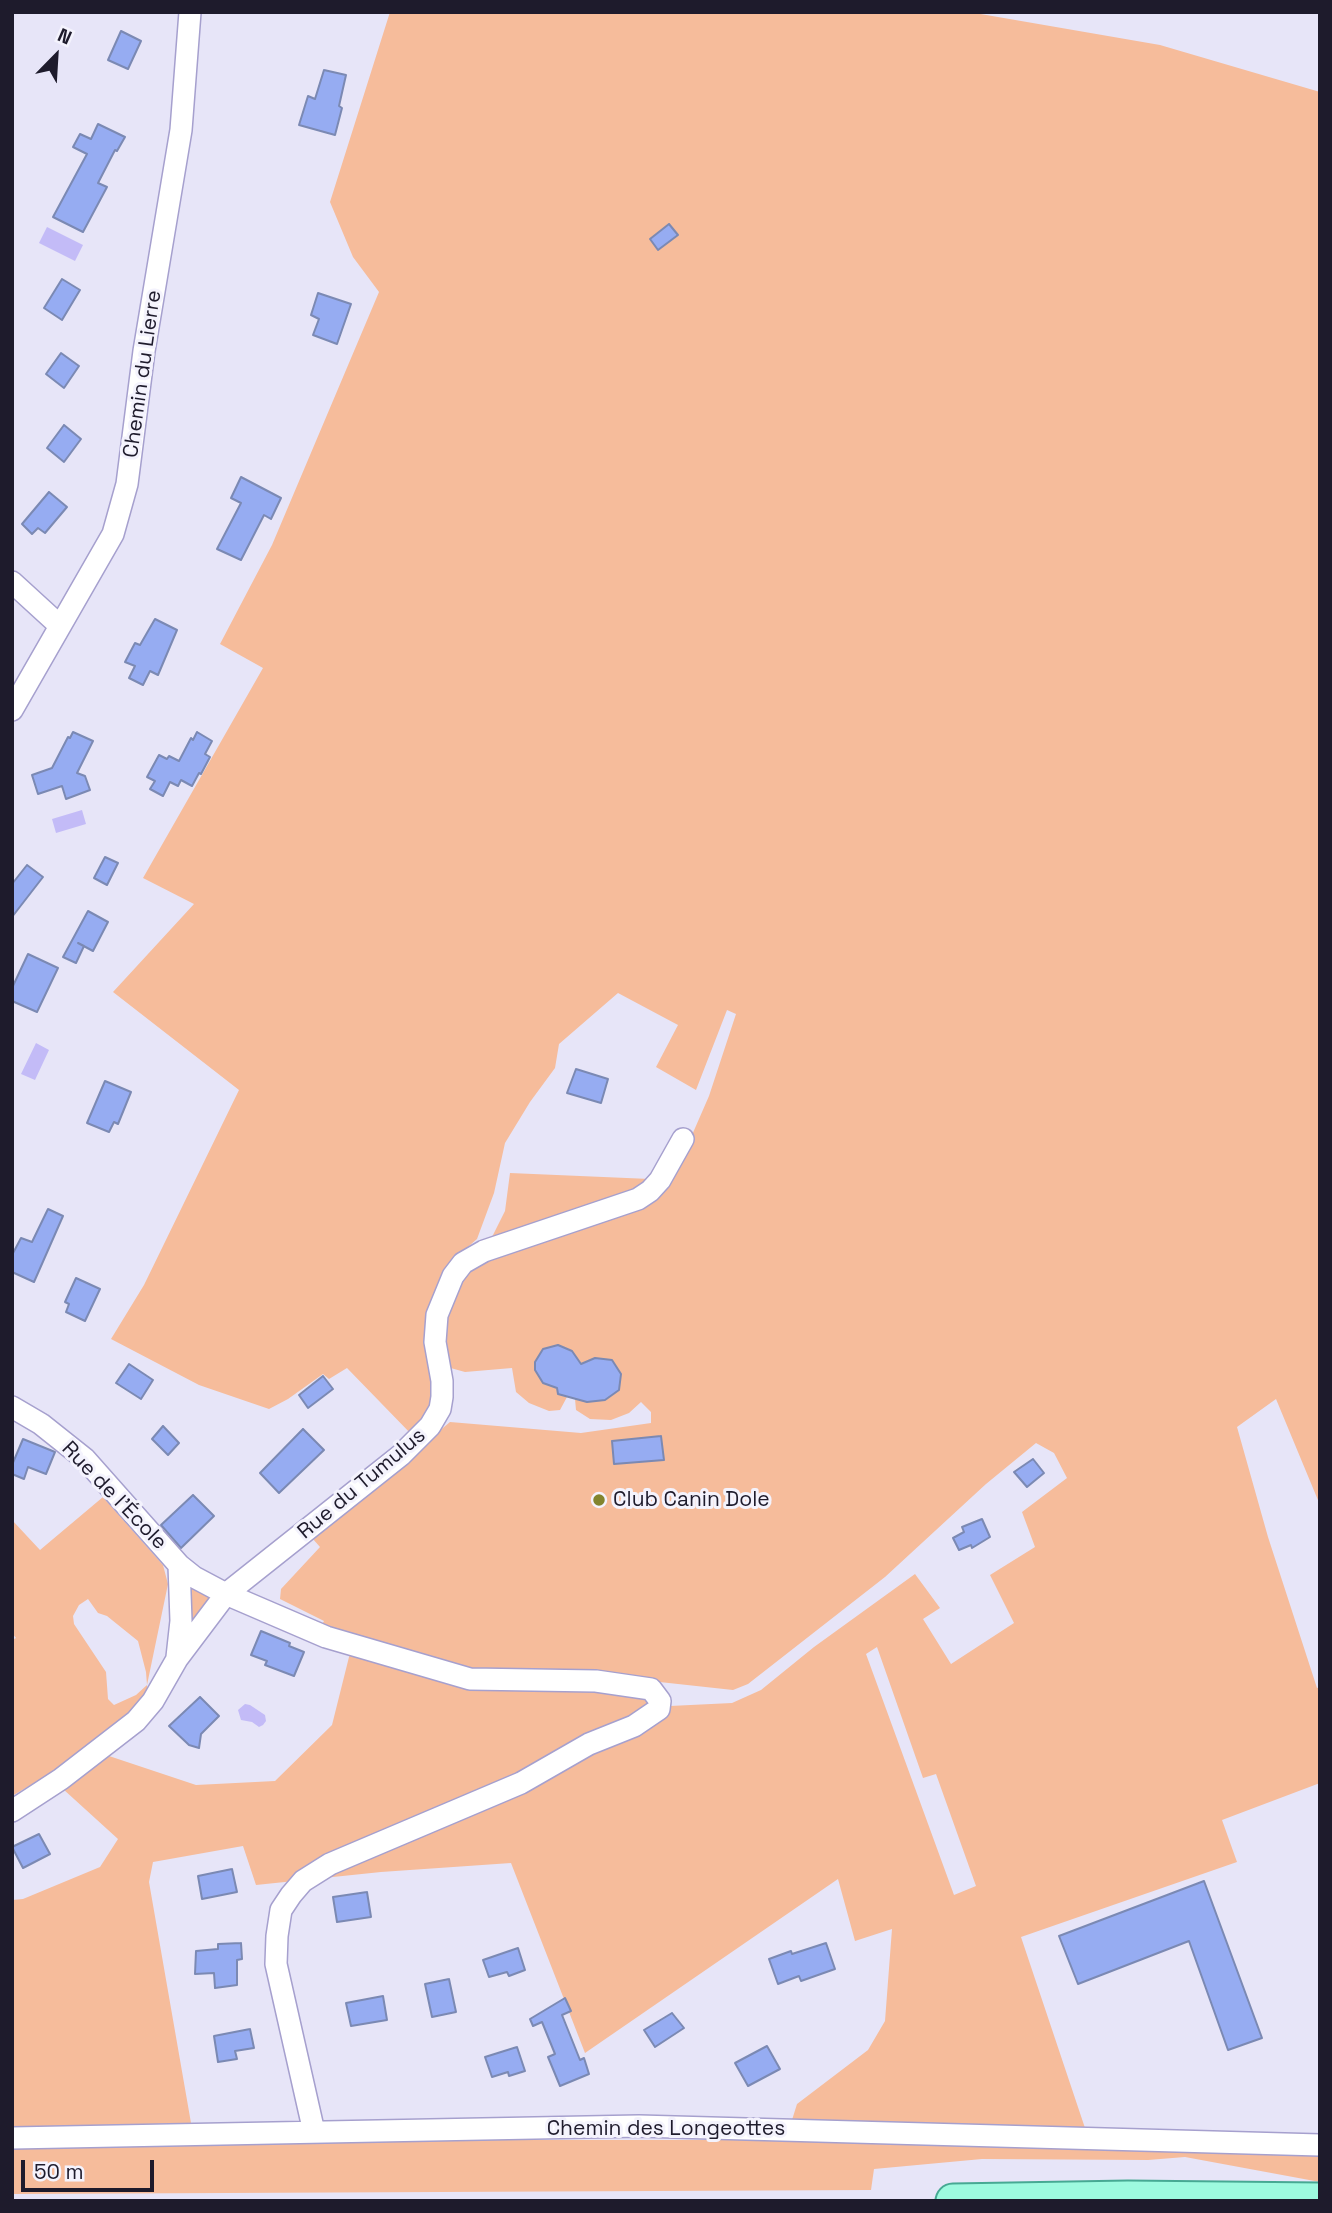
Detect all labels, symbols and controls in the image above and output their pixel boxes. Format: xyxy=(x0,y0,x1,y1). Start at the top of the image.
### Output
north arrow xyxy=(21,21,91,91)
text: N xyxy=(54,22,76,50)
street label: Chemin du Lierre xyxy=(119,289,167,459)
street label: Rue du Tumulus xyxy=(293,1423,431,1545)
street label: Rue de l'École xyxy=(56,1437,172,1555)
place label: Club Canin Dole xyxy=(613,1487,770,1513)
marker: Club Canin Dole xyxy=(591,1492,607,1508)
street label: Chemin des Longeottes xyxy=(547,2116,785,2142)
scale bar xyxy=(24,2146,158,2190)
text: 50 m xyxy=(34,2158,84,2185)

